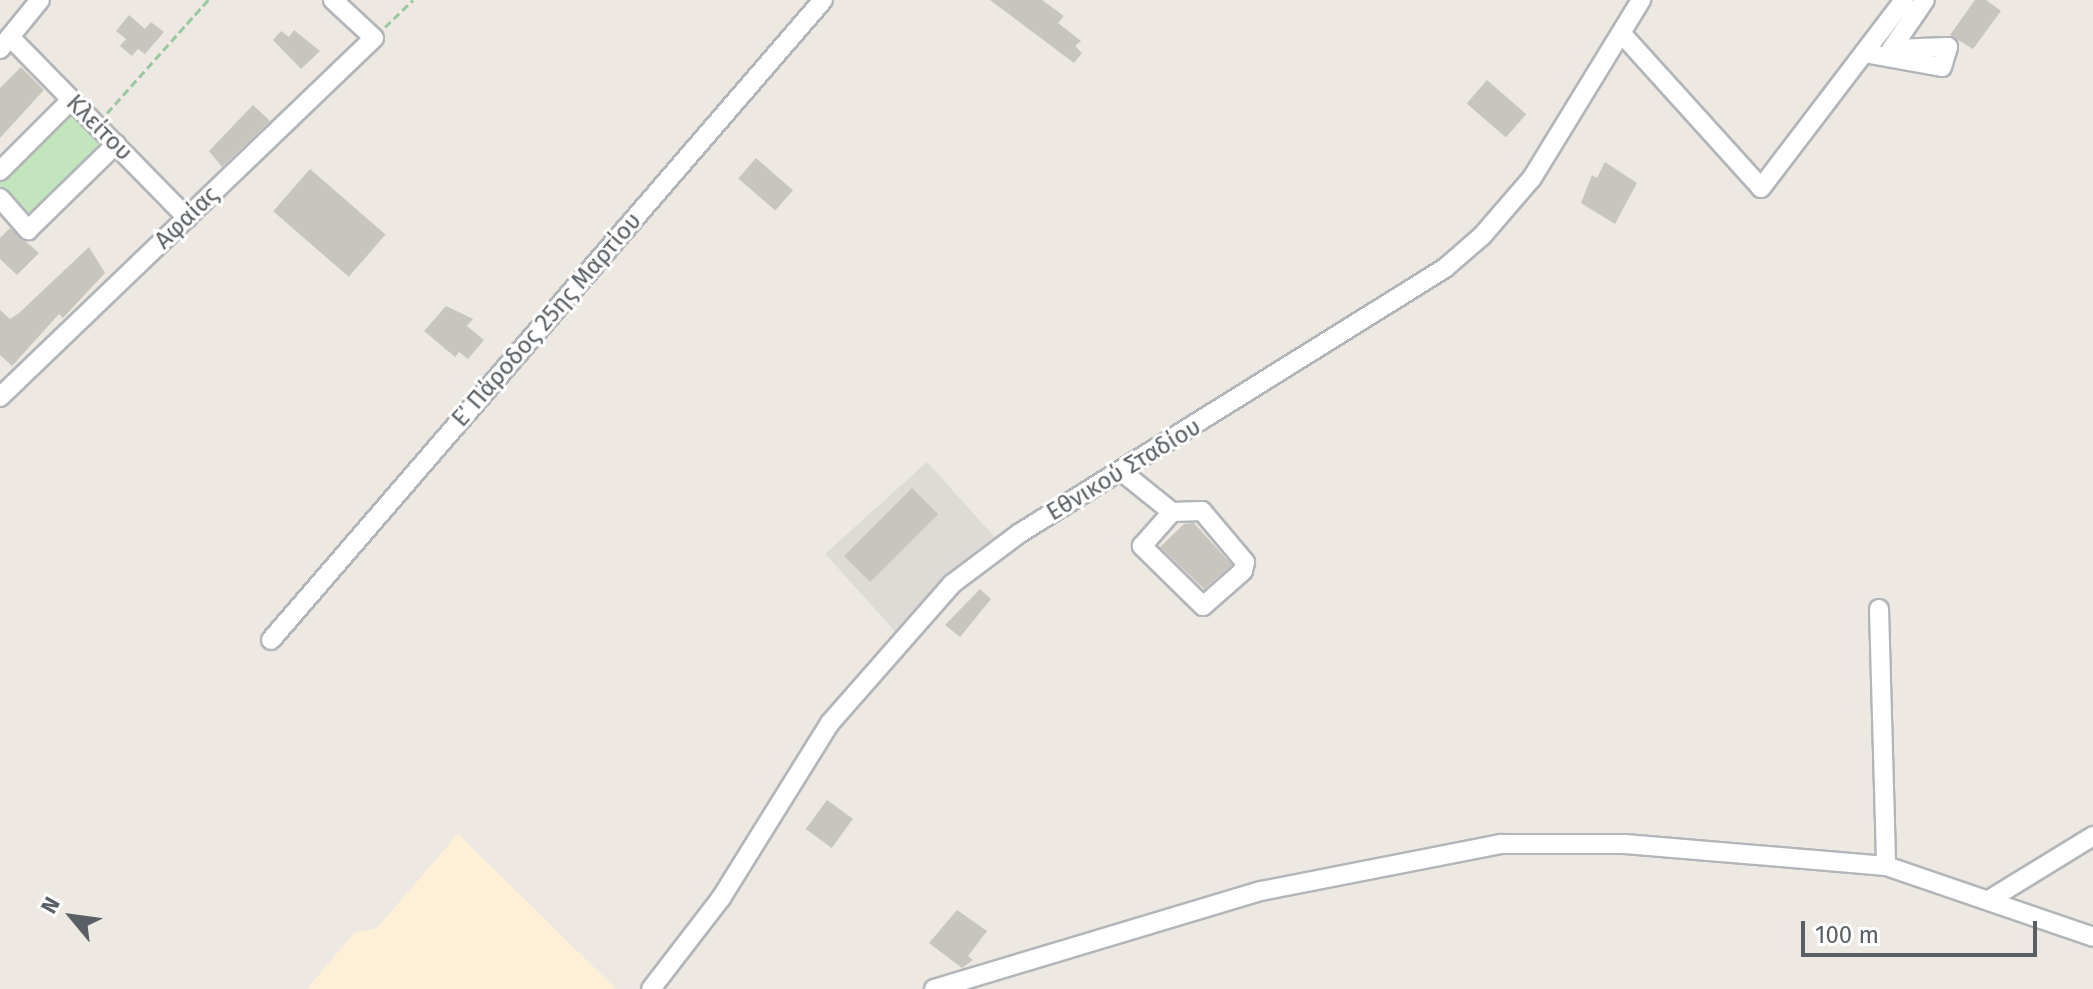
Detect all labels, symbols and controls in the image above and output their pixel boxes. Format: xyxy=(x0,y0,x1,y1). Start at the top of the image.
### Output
street label: Κλείτου xyxy=(60,89,138,167)
street label: Αφαίας xyxy=(149,181,225,255)
street label: Ε΄ Πάροδος 25ης Μαρτίου xyxy=(446,207,648,433)
street label: Εθνικού Σταδίου xyxy=(1042,413,1206,527)
north arrow xyxy=(32,877,112,957)
text: N xyxy=(35,892,66,918)
scale bar xyxy=(1805,905,2041,955)
text: 100 m xyxy=(1815,921,1879,949)

